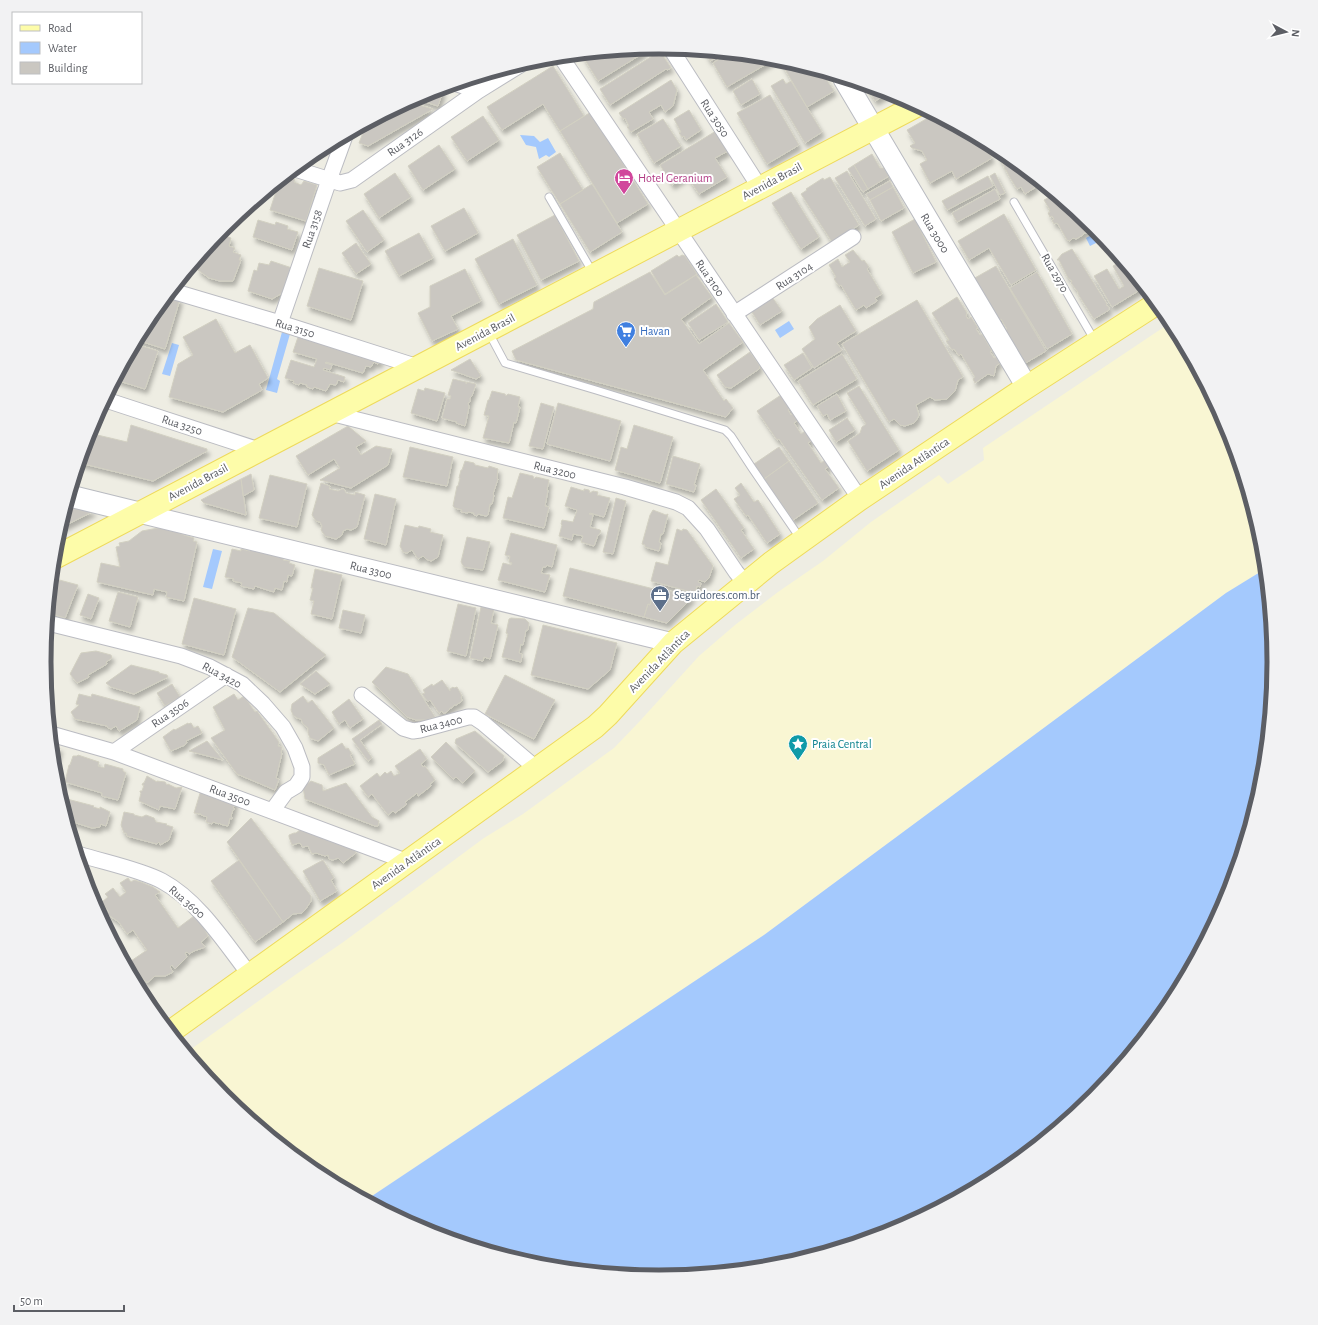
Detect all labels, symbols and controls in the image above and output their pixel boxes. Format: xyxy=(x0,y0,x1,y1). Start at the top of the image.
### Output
legend xyxy=(12,12,142,84)
north arrow xyxy=(1266,12,1306,52)
text: Road xyxy=(48,22,72,34)
text: N xyxy=(1290,29,1301,38)
text: Water xyxy=(48,42,77,54)
text: Building xyxy=(48,62,88,74)
street label: Rua 3050 xyxy=(698,97,732,139)
street label: Rua 3126 xyxy=(385,125,425,158)
street label: Avenida Brasil xyxy=(740,160,804,202)
hotel icon: Hotel Geranium xyxy=(613,167,635,195)
place label: Hotel Geranium xyxy=(638,172,712,184)
street label: Rua 3158 xyxy=(300,208,324,250)
street label: Rua 3000 xyxy=(919,211,951,255)
street label: Rua 2970 xyxy=(1039,252,1071,294)
street label: Rua 3100 xyxy=(693,257,727,299)
street label: Rua 3104 xyxy=(773,260,815,292)
street label: Avenida Brasil xyxy=(453,311,517,353)
street label: Rua 3150 xyxy=(274,316,316,340)
supermarket icon: Havan xyxy=(615,320,637,348)
place label: Havan xyxy=(640,325,670,337)
street label: Rua 3250 xyxy=(160,413,204,437)
street label: Avenida Atlântica xyxy=(877,435,952,491)
street label: Rua 3200 xyxy=(533,459,577,481)
street label: Avenida Brasil xyxy=(166,461,230,503)
street label: Rua 3300 xyxy=(349,559,393,581)
office icon: Seguidores.com.br xyxy=(649,584,671,612)
place label: Seguidores.com.br xyxy=(674,589,760,601)
street label: Avenida Atlântica xyxy=(626,627,692,695)
street label: Rua 3420 xyxy=(200,660,244,690)
street label: Rua 3506 xyxy=(149,696,191,730)
street label: Rua 3400 xyxy=(418,713,464,735)
place icon: Praia Central xyxy=(787,733,809,761)
place label: Praia Central xyxy=(812,738,872,750)
street label: Rua 3500 xyxy=(208,782,252,808)
street label: Avenida Atlântica xyxy=(369,834,443,891)
street label: Rua 3600 xyxy=(167,883,207,921)
scale bar xyxy=(14,1287,124,1313)
text: 50 m xyxy=(20,1295,43,1307)

